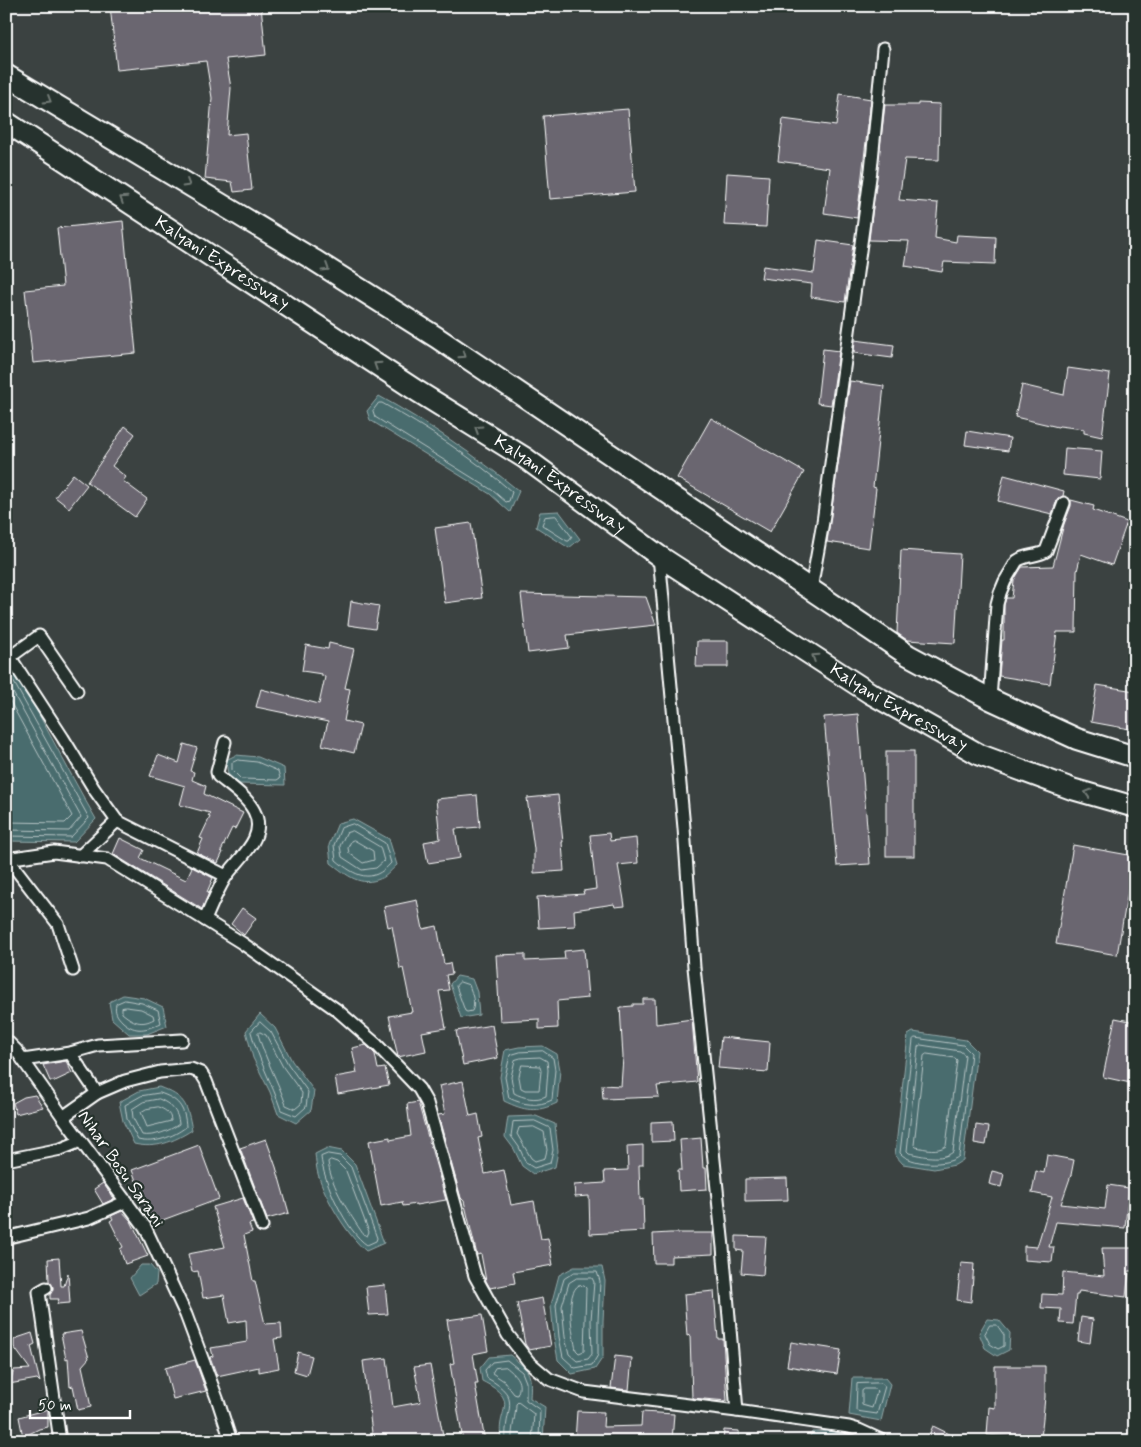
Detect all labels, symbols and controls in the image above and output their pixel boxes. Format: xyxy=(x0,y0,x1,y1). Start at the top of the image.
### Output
one-way arrow xyxy=(43,93,52,103)
one-way arrow xyxy=(182,177,191,187)
one-way arrow xyxy=(119,196,128,206)
street label: Kalyani Expressway xyxy=(150,210,294,316)
one-way arrow xyxy=(321,261,330,271)
one-way arrow xyxy=(457,349,467,358)
one-way arrow xyxy=(373,361,382,371)
one-way arrow xyxy=(474,425,483,435)
street label: Kalyani Expressway xyxy=(489,430,630,540)
one-way arrow xyxy=(811,654,820,664)
street label: Kalyani Expressway xyxy=(825,658,972,758)
one-way arrow xyxy=(1084,789,1093,799)
street label: Nihar Bosu Sarani xyxy=(72,1106,170,1232)
scale bar xyxy=(30,1387,130,1419)
text: 50 m xyxy=(38,1396,72,1416)

